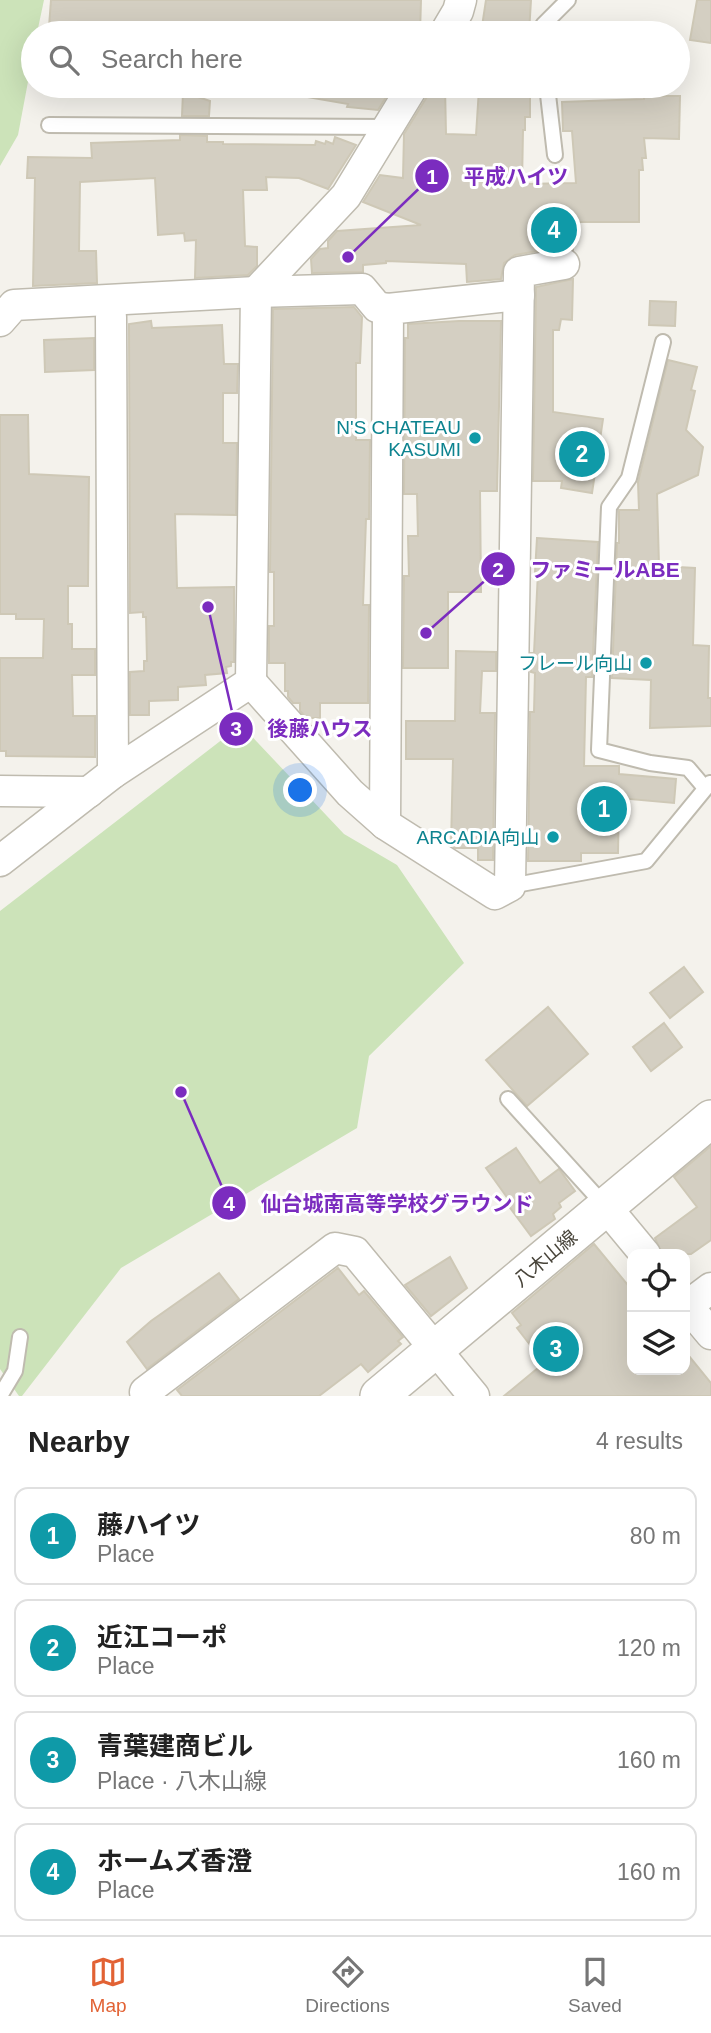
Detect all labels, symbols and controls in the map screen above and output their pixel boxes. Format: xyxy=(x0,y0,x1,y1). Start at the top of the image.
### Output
search box xyxy=(21,21,690,98)
icon: search xyxy=(45,41,83,79)
text: Search here xyxy=(101,44,243,74)
callout: 平成ハイツ xyxy=(414,155,582,197)
text: 1 xyxy=(426,165,438,188)
text: 平成ハイツ xyxy=(464,165,568,188)
pin: 4 xyxy=(531,204,577,256)
place label: N'S CHATEAU KASUMI xyxy=(336,417,461,460)
pin: 2 xyxy=(559,428,605,480)
marker: N'S CHATEAU KASUMI xyxy=(467,430,483,446)
callout: ファミールABE xyxy=(481,548,693,590)
text: 2 xyxy=(492,558,504,581)
text: ファミールABE xyxy=(530,558,680,581)
place label: フレール向山 xyxy=(518,653,632,674)
marker: フレール向山 xyxy=(638,655,654,671)
callout: 後藤ハウス xyxy=(218,708,386,750)
text: 3 xyxy=(230,717,242,740)
text: 後藤ハウス xyxy=(268,717,373,740)
your location xyxy=(283,773,317,807)
pin: 1 xyxy=(581,783,627,835)
place label: ARCADIA向山 xyxy=(417,827,539,848)
marker: ARCADIA向山 xyxy=(545,829,561,845)
callout: 仙台城南高等学校グラウンド xyxy=(212,1182,548,1224)
text: 4 xyxy=(223,1192,235,1215)
text: 仙台城南高等学校グラウンド xyxy=(261,1192,534,1215)
street label: 八木山線 xyxy=(509,1226,581,1291)
map controls xyxy=(627,1249,690,1375)
button: locate xyxy=(627,1249,690,1312)
button: layers xyxy=(627,1312,690,1375)
pin: 3 xyxy=(533,1323,579,1375)
text: Nearby xyxy=(28,1425,130,1458)
text: 4 results xyxy=(596,1428,683,1454)
text: 藤ハイツ xyxy=(97,1510,200,1540)
text: 1 xyxy=(47,1523,59,1549)
text: 80 m xyxy=(630,1523,681,1549)
text: Place xyxy=(97,1541,155,1567)
text: 近江コーポ xyxy=(97,1622,227,1652)
text: 2 xyxy=(47,1635,59,1661)
text: 120 m xyxy=(617,1635,681,1661)
text: Place xyxy=(97,1653,155,1679)
text: 青葉建商ビル xyxy=(97,1731,253,1761)
text: 3 xyxy=(47,1747,59,1773)
text: 160 m xyxy=(617,1747,681,1773)
text: Place · 八木山線 xyxy=(97,1768,267,1794)
text: ホームズ香澄 xyxy=(97,1846,252,1876)
text: 4 xyxy=(47,1859,59,1885)
text: 160 m xyxy=(617,1859,681,1885)
text: Place xyxy=(97,1877,155,1903)
tab: Map xyxy=(89,1953,127,2017)
tab: Directions xyxy=(305,1953,390,2017)
tab: Saved xyxy=(568,1953,622,2017)

